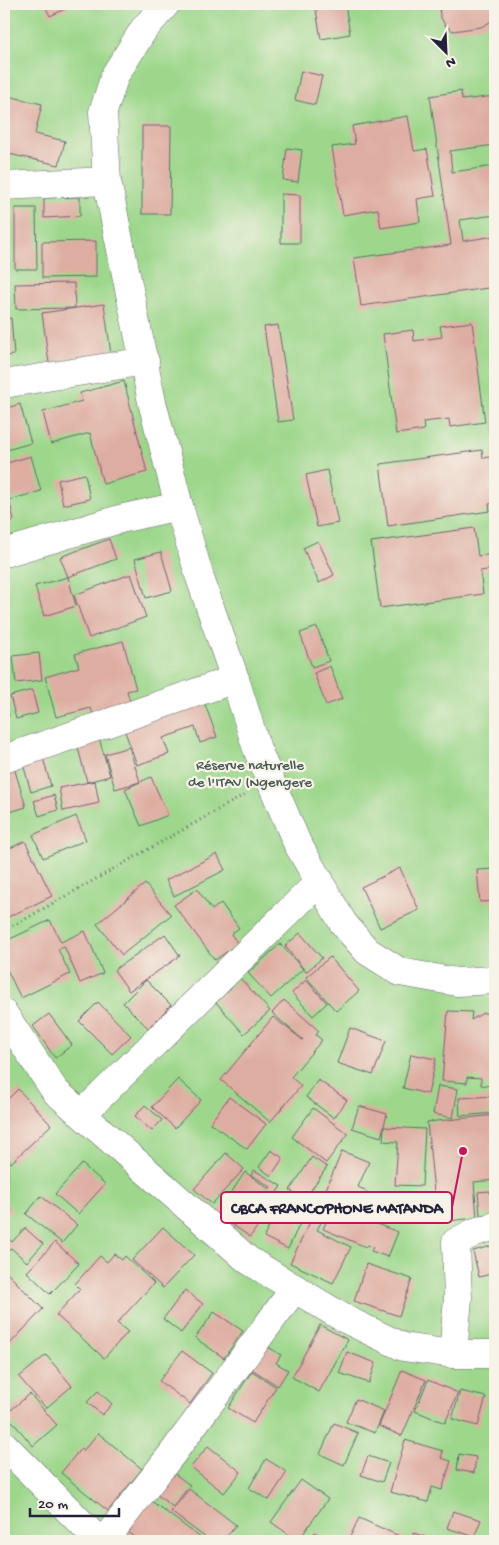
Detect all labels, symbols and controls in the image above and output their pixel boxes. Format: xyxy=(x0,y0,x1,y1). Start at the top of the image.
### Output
north arrow xyxy=(422,28,472,78)
text: N xyxy=(443,52,458,71)
park label: Réserve naturelle de l'ITAV (Ngengere xyxy=(188,757,312,792)
callout: CBCA FRANCOPHONE MATANDA xyxy=(221,1192,452,1223)
text: CBCA FRANCOPHONE MATANDA xyxy=(230,1201,444,1220)
scale bar xyxy=(30,1485,119,1517)
text: 20 m xyxy=(38,1496,68,1514)

